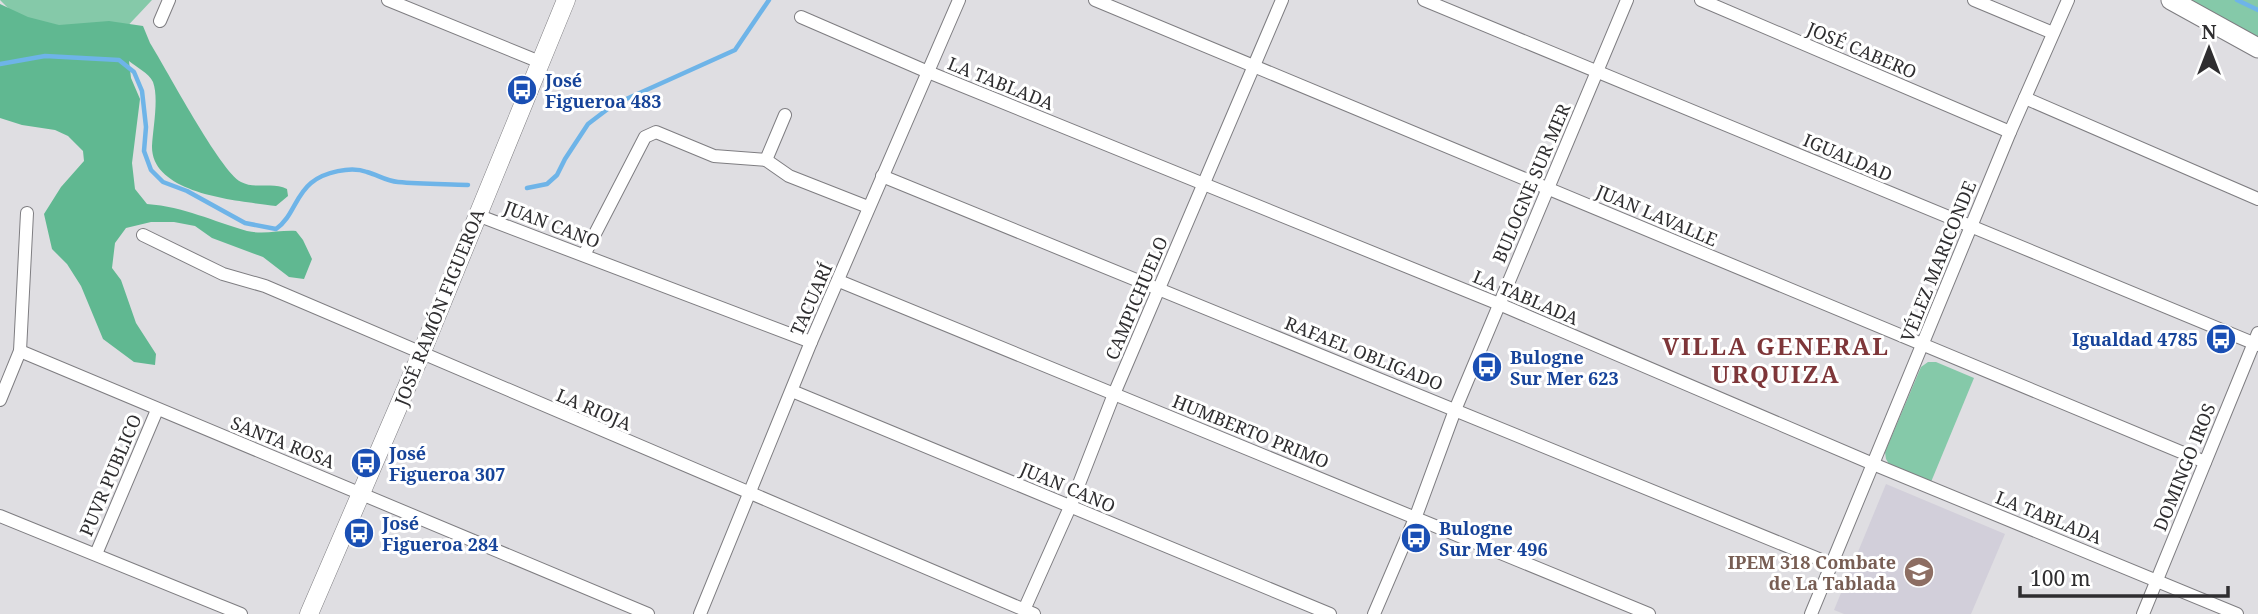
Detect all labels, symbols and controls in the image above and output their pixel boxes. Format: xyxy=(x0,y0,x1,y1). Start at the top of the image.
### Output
north arrow xyxy=(2174,14,2244,84)
street label: JOSÉ CABERO xyxy=(1803,16,1921,84)
text: N xyxy=(2202,19,2217,45)
street label: LA TABLADA xyxy=(944,51,1058,115)
place label: José Figueroa 483 xyxy=(544,68,661,113)
bus stop icon: José Figueroa 483 xyxy=(505,73,539,107)
street label: BULOGNE SUR MER xyxy=(1487,100,1575,266)
street label: IGUALDAD xyxy=(1800,128,1896,186)
street label: VÉLEZ MARICONDE xyxy=(1895,177,1981,345)
street label: JUAN LAVALLE xyxy=(1592,178,1721,251)
street label: JUAN CANO xyxy=(500,194,603,253)
street label: JOSÉ RAMÓN FIGUEROA xyxy=(388,205,490,410)
street label: CAMPICHUELO xyxy=(1099,233,1173,363)
street label: TACUARÍ xyxy=(784,259,838,339)
street label: LA TABLADA xyxy=(1470,264,1583,330)
street label: RAFAEL OBLIGADO xyxy=(1281,310,1447,396)
bus stop icon: Igualdad 4785 xyxy=(2204,322,2238,356)
place label: Igualdad 4785 xyxy=(2072,327,2198,351)
district label: VILLA GENERAL URQUIZA xyxy=(1662,329,1890,390)
place label: Bulogne Sur Mer 623 xyxy=(1510,345,1619,390)
bus stop icon: Bulogne Sur Mer 623 xyxy=(1470,350,1504,384)
street label: LA RIOJA xyxy=(553,382,636,436)
street label: HUMBERTO PRIMO xyxy=(1169,389,1333,473)
street label: DOMINGO IROS xyxy=(2147,400,2221,534)
street label: PUVR PUBLICO xyxy=(74,410,146,540)
street label: SANTA ROSA xyxy=(227,410,339,474)
place label: José Figueroa 307 xyxy=(388,441,505,486)
bus stop icon: José Figueroa 307 xyxy=(349,446,383,480)
street label: JUAN CANO xyxy=(1016,456,1119,518)
street label: LA TABLADA xyxy=(1992,485,2106,549)
place label: José Figueroa 284 xyxy=(381,511,498,556)
bus stop icon: José Figueroa 284 xyxy=(342,516,376,550)
place label: Bulogne Sur Mer 496 xyxy=(1439,516,1548,561)
bus stop icon: Bulogne Sur Mer 496 xyxy=(1399,521,1433,555)
place label: IPEM 318 Combate de La Tablada xyxy=(1728,550,1896,595)
scale bar xyxy=(2020,554,2228,598)
school or university icon: IPEM 318 Combate de La Tablada xyxy=(1902,555,1936,589)
text: 100 m xyxy=(2030,564,2091,592)

